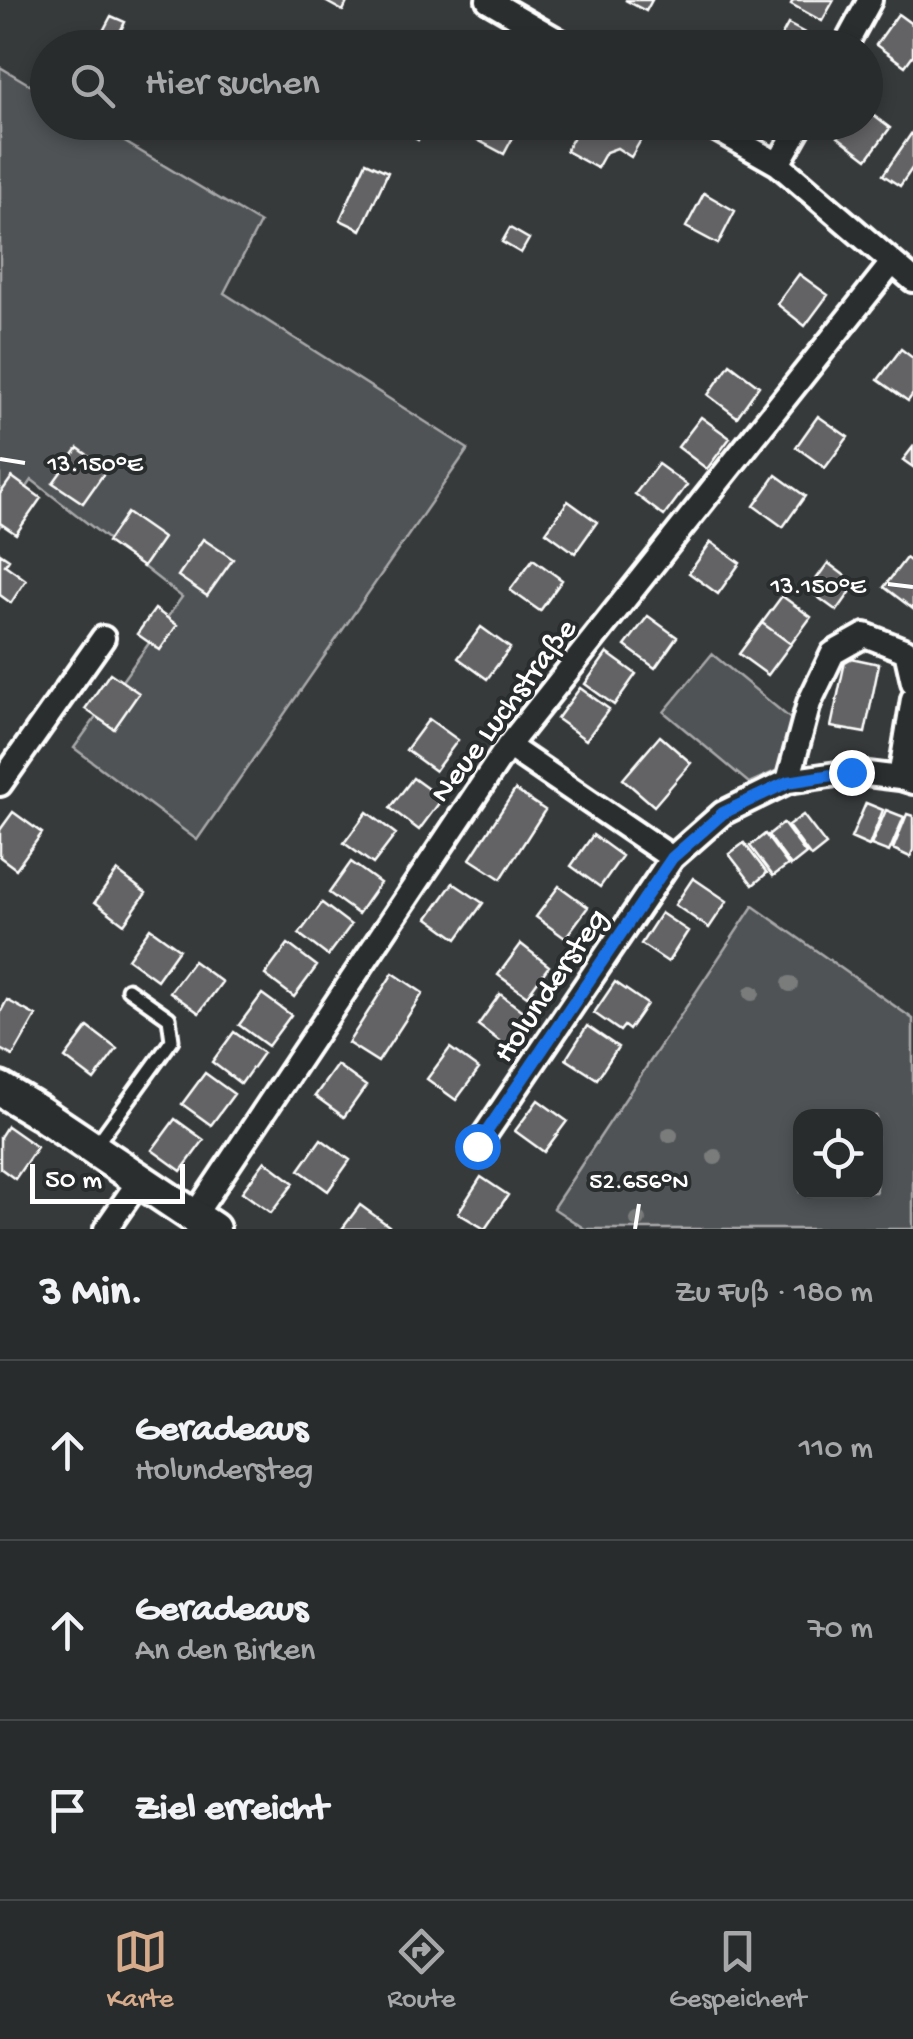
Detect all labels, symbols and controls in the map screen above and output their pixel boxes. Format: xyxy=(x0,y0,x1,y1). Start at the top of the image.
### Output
search box xyxy=(30,30,883,140)
icon: search xyxy=(65,58,120,113)
text: Hier suchen xyxy=(145,63,320,107)
text: 13.150°E xyxy=(46,452,144,481)
text: 13.150°E xyxy=(769,574,867,603)
street label: Neue Luchstraße xyxy=(423,612,587,812)
route end xyxy=(829,750,875,796)
street label: Holundersteg xyxy=(487,902,618,1071)
map controls xyxy=(793,1109,883,1199)
button: locate xyxy=(793,1109,883,1199)
route start xyxy=(455,1124,501,1170)
scale bar xyxy=(30,1159,185,1204)
text: 50 m xyxy=(45,1165,102,1198)
text: 52.656°N xyxy=(589,1169,689,1198)
text: 3 Min. xyxy=(40,1270,143,1319)
text: Zu Fuß · 180 m xyxy=(675,1275,873,1313)
text: Geradeaus xyxy=(135,1409,308,1453)
icon: ahead xyxy=(40,1423,95,1478)
text: 110 m xyxy=(799,1431,873,1469)
text: Holundersteg xyxy=(135,1453,313,1491)
text: Geradeaus xyxy=(135,1589,308,1633)
icon: ahead xyxy=(40,1603,95,1658)
text: 70 m xyxy=(808,1611,873,1649)
text: An den Birken xyxy=(135,1633,315,1671)
icon: arrive xyxy=(40,1783,95,1838)
text: Ziel erreicht xyxy=(135,1788,328,1832)
tab: Karte xyxy=(107,1924,174,2017)
tab: Route xyxy=(387,1924,455,2017)
tab: Gespeichert xyxy=(669,1924,806,2017)

